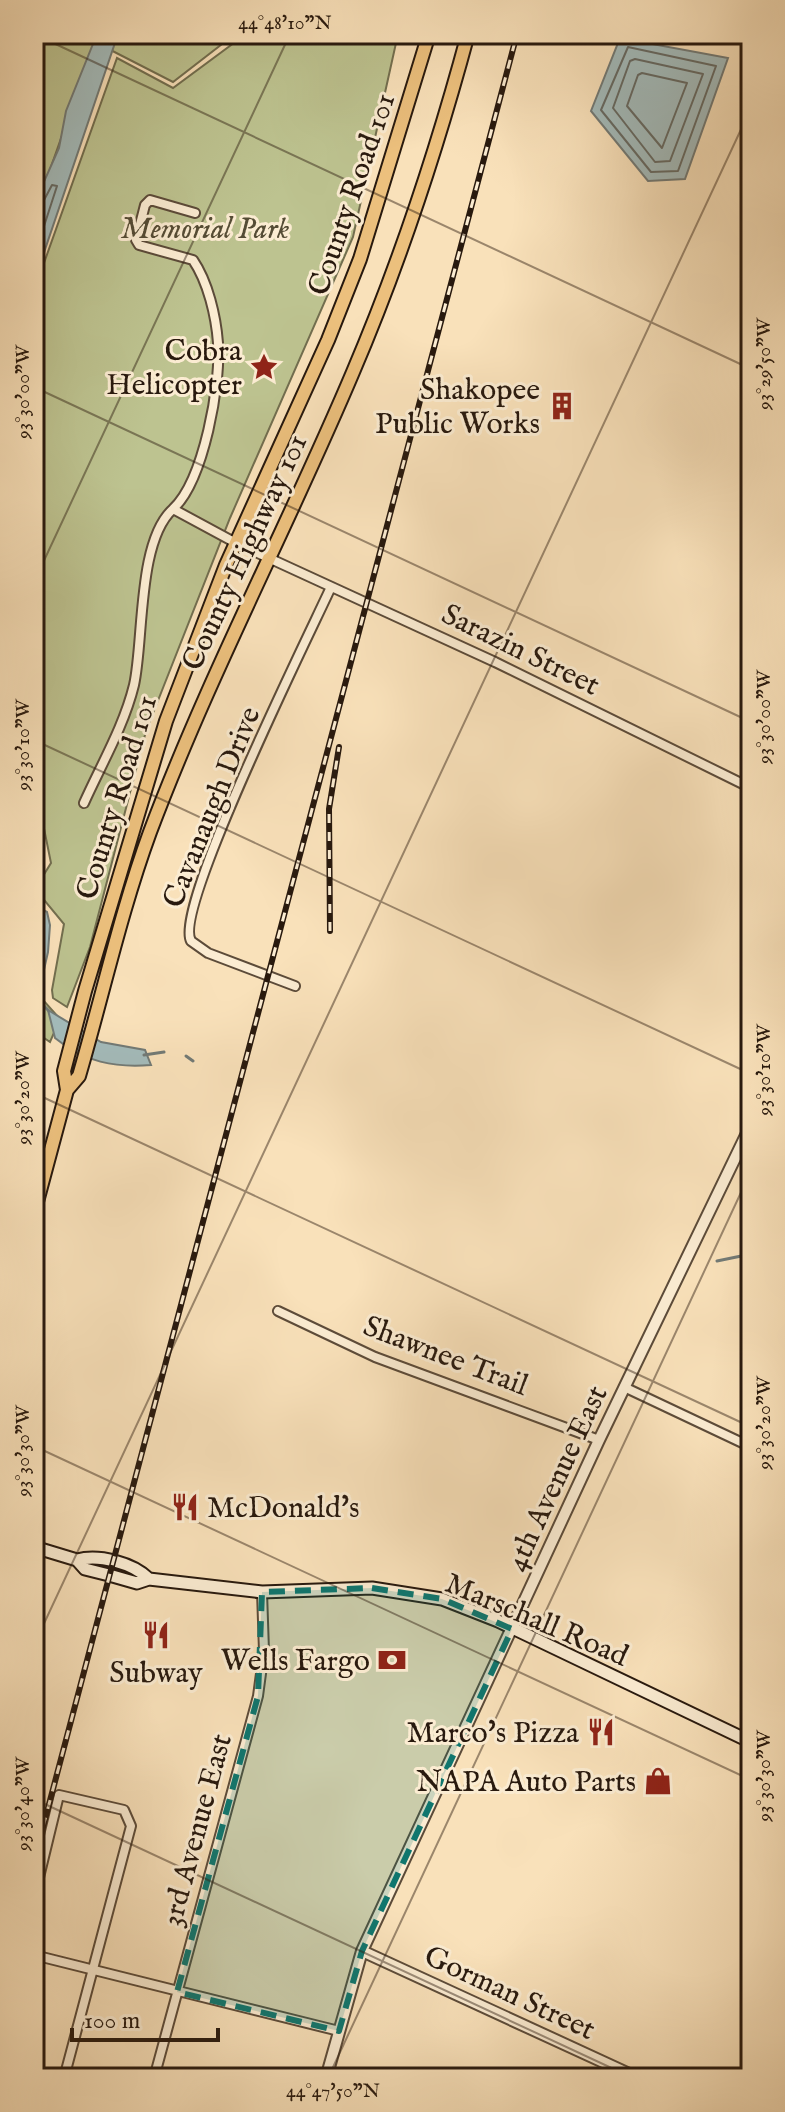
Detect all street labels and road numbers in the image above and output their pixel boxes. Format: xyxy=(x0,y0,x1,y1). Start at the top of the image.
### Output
street label: County Road 101 xyxy=(300,88,405,301)
street label: County Highway 101 xyxy=(174,429,317,677)
street label: Sarazin Street xyxy=(435,596,605,705)
street label: County Road 101 xyxy=(69,691,167,904)
street label: Cavanaugh Drive xyxy=(155,702,270,914)
street label: Shawnee Trail xyxy=(358,1308,534,1406)
street label: 4th Avenue East xyxy=(498,1380,617,1578)
street label: Marschall Road xyxy=(439,1565,634,1677)
street label: 3rd Avenue East xyxy=(154,1730,242,1931)
street label: Gorman Street xyxy=(418,1938,601,2050)

